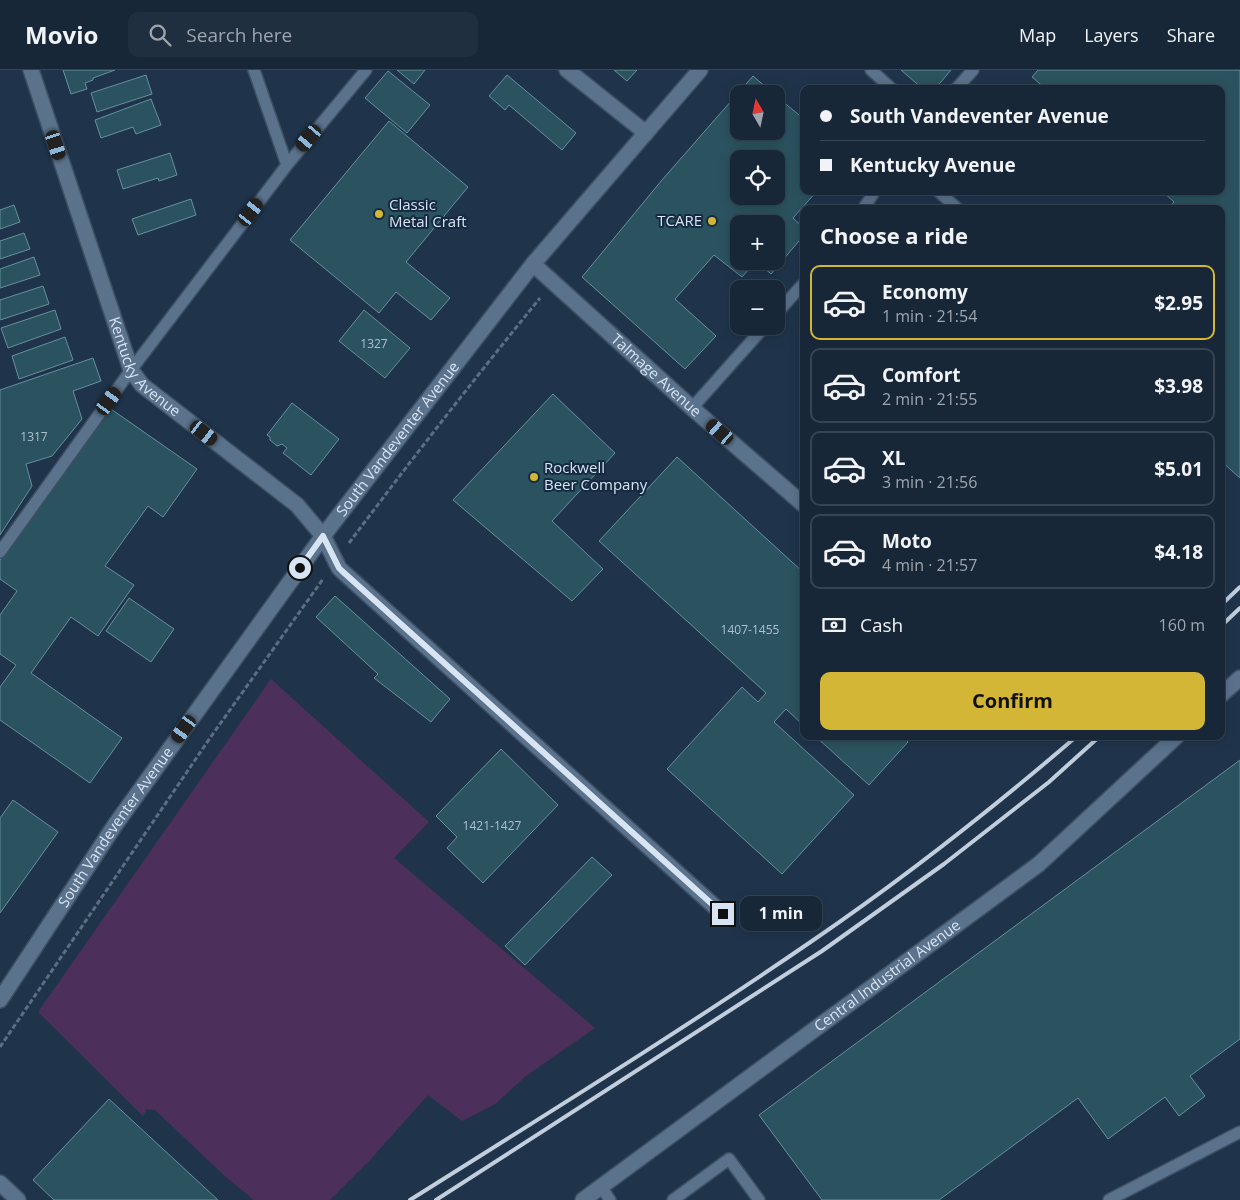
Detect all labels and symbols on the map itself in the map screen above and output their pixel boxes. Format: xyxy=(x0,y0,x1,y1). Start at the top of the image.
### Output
north arrow xyxy=(730,85,785,140)
car xyxy=(293,122,324,154)
car xyxy=(44,128,67,162)
place label: Classic Metal Craft xyxy=(389,194,467,231)
car xyxy=(235,196,266,228)
marker: Classic Metal Craft xyxy=(373,208,385,220)
place label: TCARE xyxy=(657,210,702,230)
marker: TCARE xyxy=(706,215,718,227)
street label: Kentucky Avenue xyxy=(105,314,185,420)
street label: Talmage Avenue xyxy=(607,329,706,421)
house number: 1327 xyxy=(360,335,388,352)
street label: South Vandeventer Avenue xyxy=(331,357,463,520)
car xyxy=(94,384,123,418)
car xyxy=(703,416,736,448)
car xyxy=(187,418,220,448)
house number: 1317 xyxy=(20,428,48,445)
place label: Rockwell Beer Company xyxy=(544,457,648,494)
marker: Rockwell Beer Company xyxy=(528,471,540,483)
route start xyxy=(289,557,311,579)
house number: 1407-1455 xyxy=(721,621,780,638)
car xyxy=(169,712,198,746)
street label: South Vandeventer Avenue xyxy=(53,742,177,911)
house number: 1421-1427 xyxy=(463,817,522,834)
callout: 1 min xyxy=(740,896,823,932)
route end xyxy=(712,903,734,925)
street label: Central Industrial Avenue xyxy=(809,914,964,1036)

